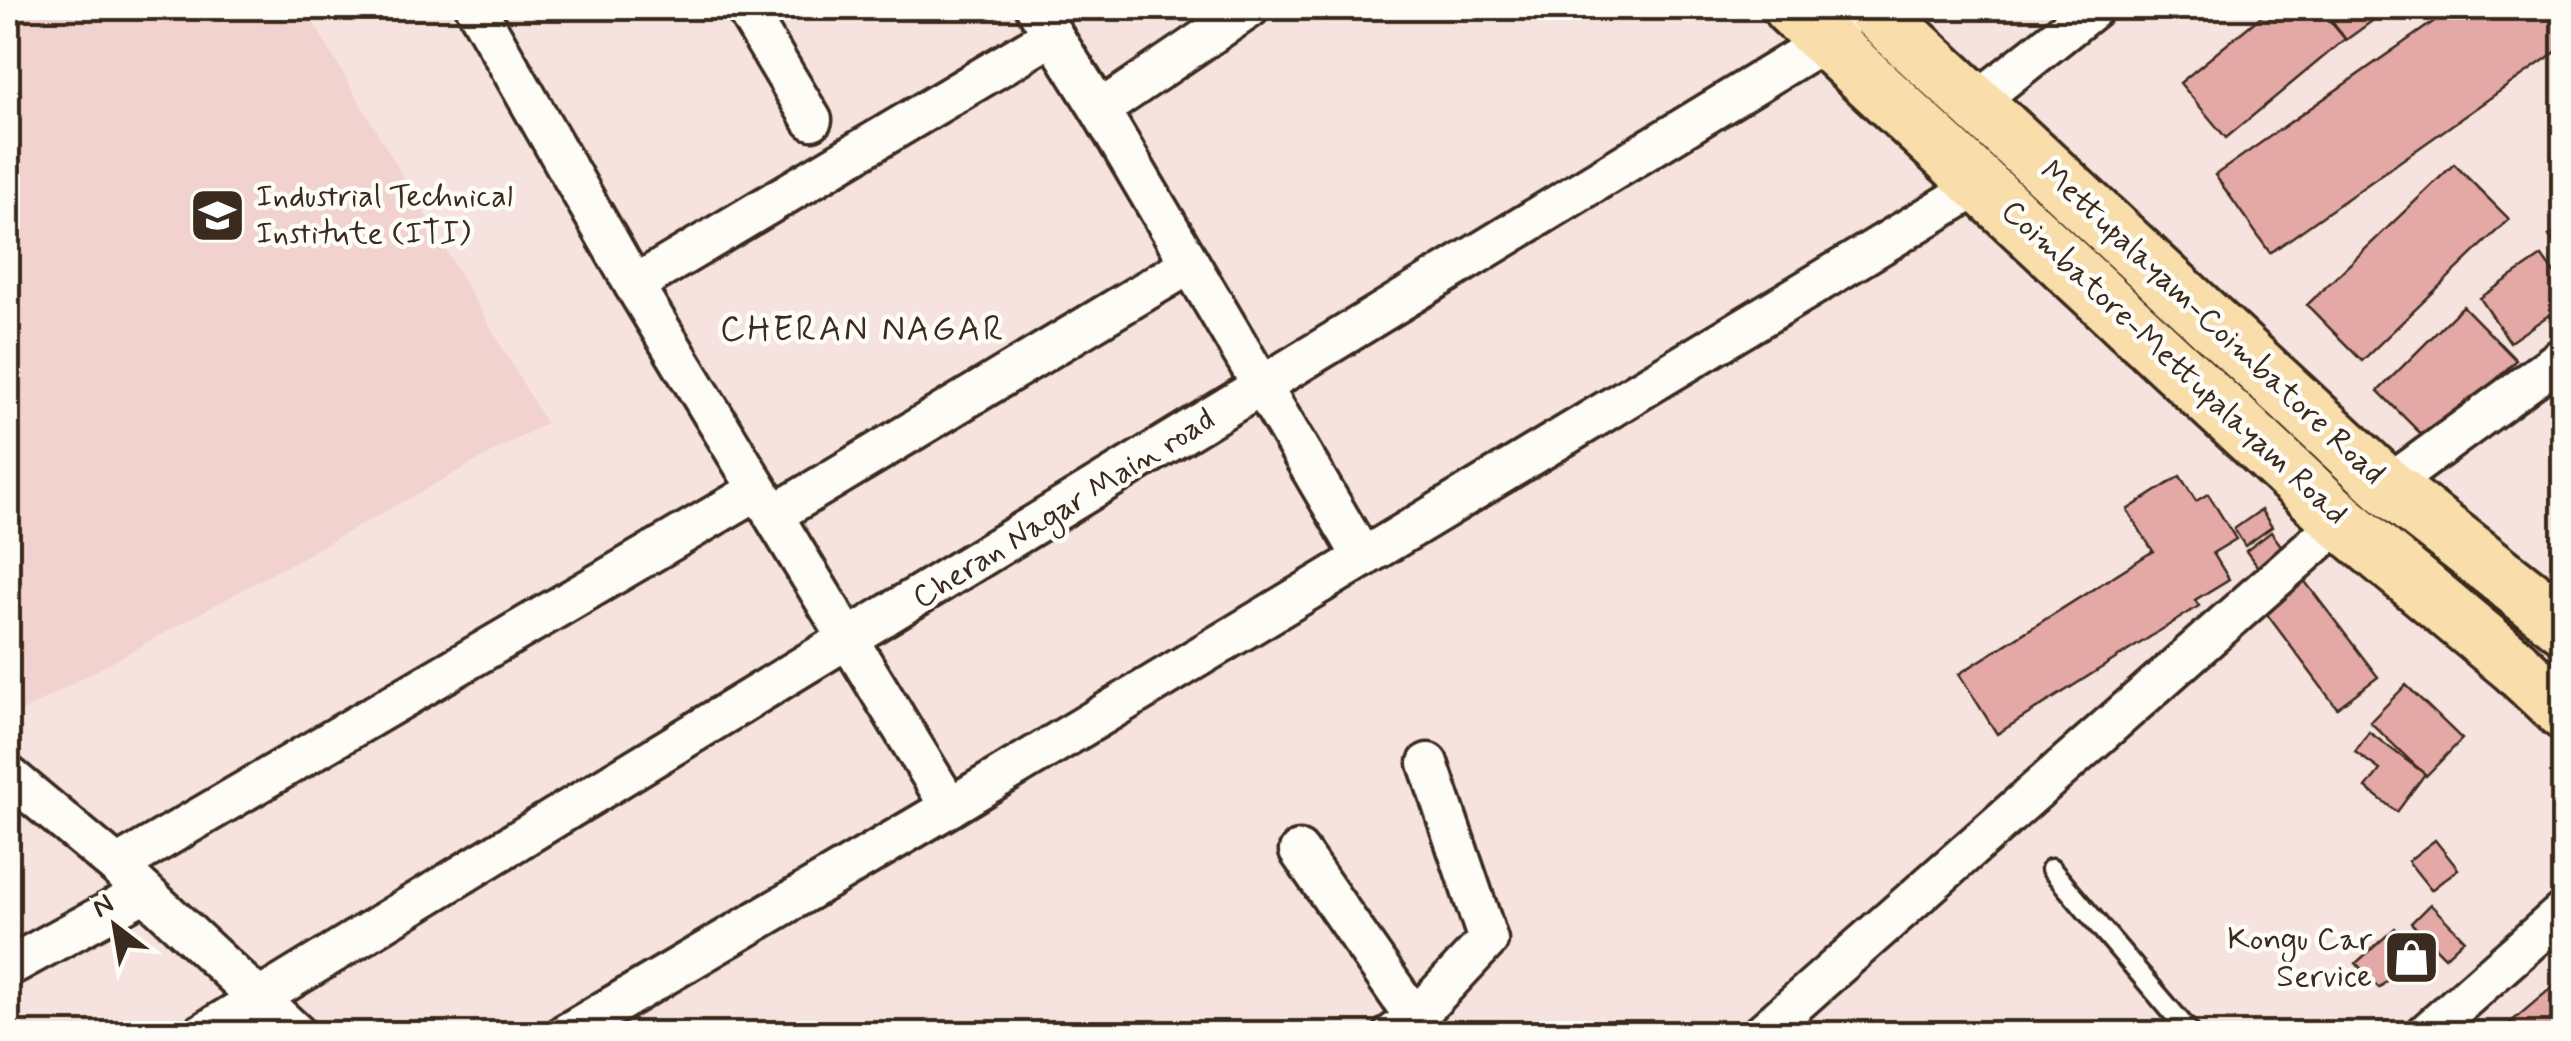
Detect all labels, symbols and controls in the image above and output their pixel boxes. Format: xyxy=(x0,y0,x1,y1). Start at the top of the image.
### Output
street label: Mettupalayam-Coimbatore Road xyxy=(2030,151,2394,495)
place label: Industrial Technical Institute (ITI) xyxy=(256,176,513,255)
school or university icon: Industrial Technical Institute (ITI) xyxy=(187,185,247,245)
street label: Coimbatore-Mettupalayam Road xyxy=(1992,191,2356,535)
district label: CHERAN NAGAR xyxy=(720,307,1006,353)
street label: Cheran Nagar Main road xyxy=(905,399,1224,621)
north arrow xyxy=(65,876,165,976)
text: N xyxy=(86,886,121,927)
place label: Kongu Car Service xyxy=(2227,919,2373,998)
shop icon: Kongu Car Service xyxy=(2381,928,2441,988)

